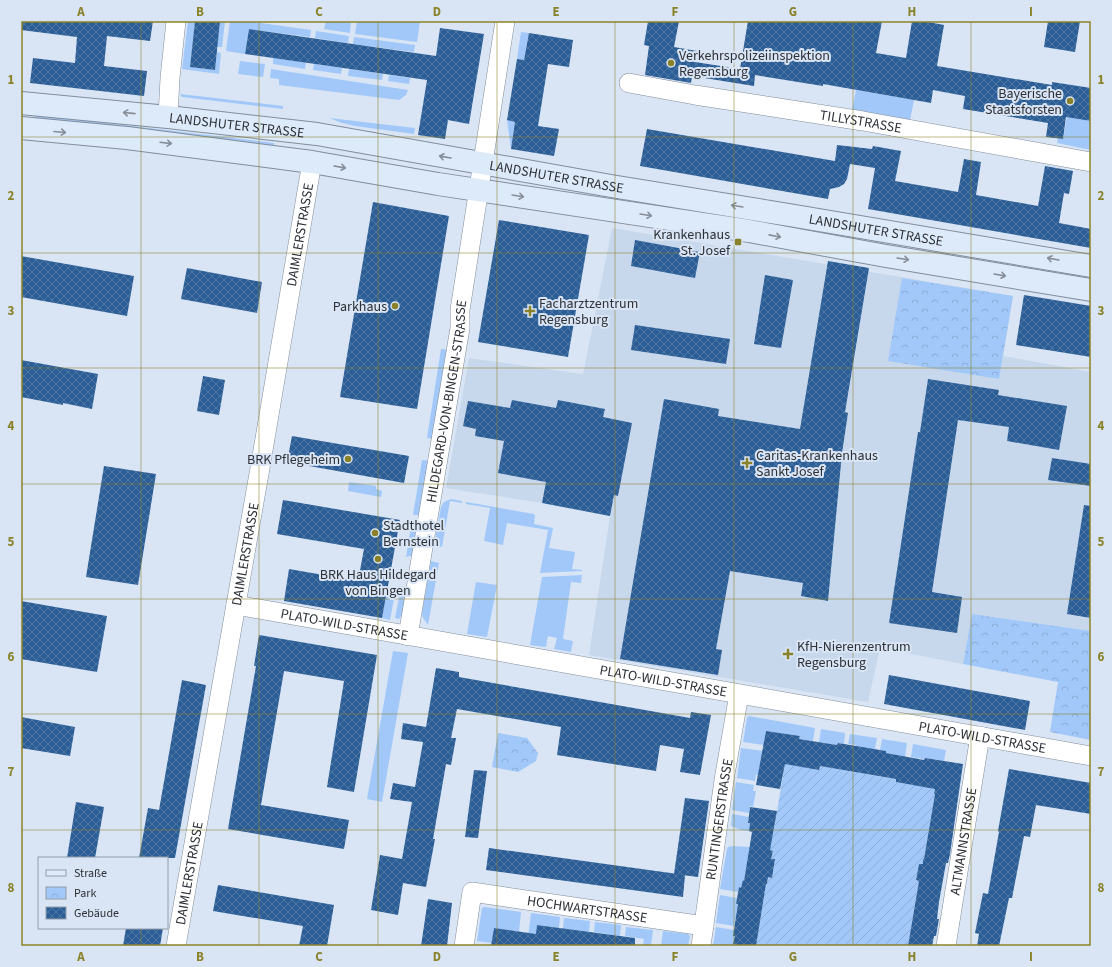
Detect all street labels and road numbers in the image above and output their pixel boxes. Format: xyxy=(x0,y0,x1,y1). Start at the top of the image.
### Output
street label: TILLYSTRASSE xyxy=(818,105,903,139)
street label: LANDSHUTER STRASSE xyxy=(168,108,305,143)
street label: LANDSHUTER STRASSE xyxy=(488,156,625,199)
street label: DAIMLERSTRASSE xyxy=(282,182,319,288)
street label: LANDSHUTER STRASSE xyxy=(807,210,945,252)
street label: HILDEGARD-VON-BINGEN-STRASSE xyxy=(422,299,472,504)
street label: DAIMLERSTRASSE xyxy=(227,501,265,607)
street label: PLATO-WILD-STRASSE xyxy=(279,604,409,646)
street label: PLATO-WILD-STRASSE xyxy=(598,660,728,703)
street label: PLATO-WILD-STRASSE xyxy=(917,717,1048,759)
street label: RUNTINGERSTRASSE xyxy=(701,757,739,881)
street label: ALTMANNSTRASSE xyxy=(945,786,982,897)
street label: DAIMLERSTRASSE xyxy=(171,820,209,926)
street label: HOCHWARTSTRASSE xyxy=(526,891,649,929)

